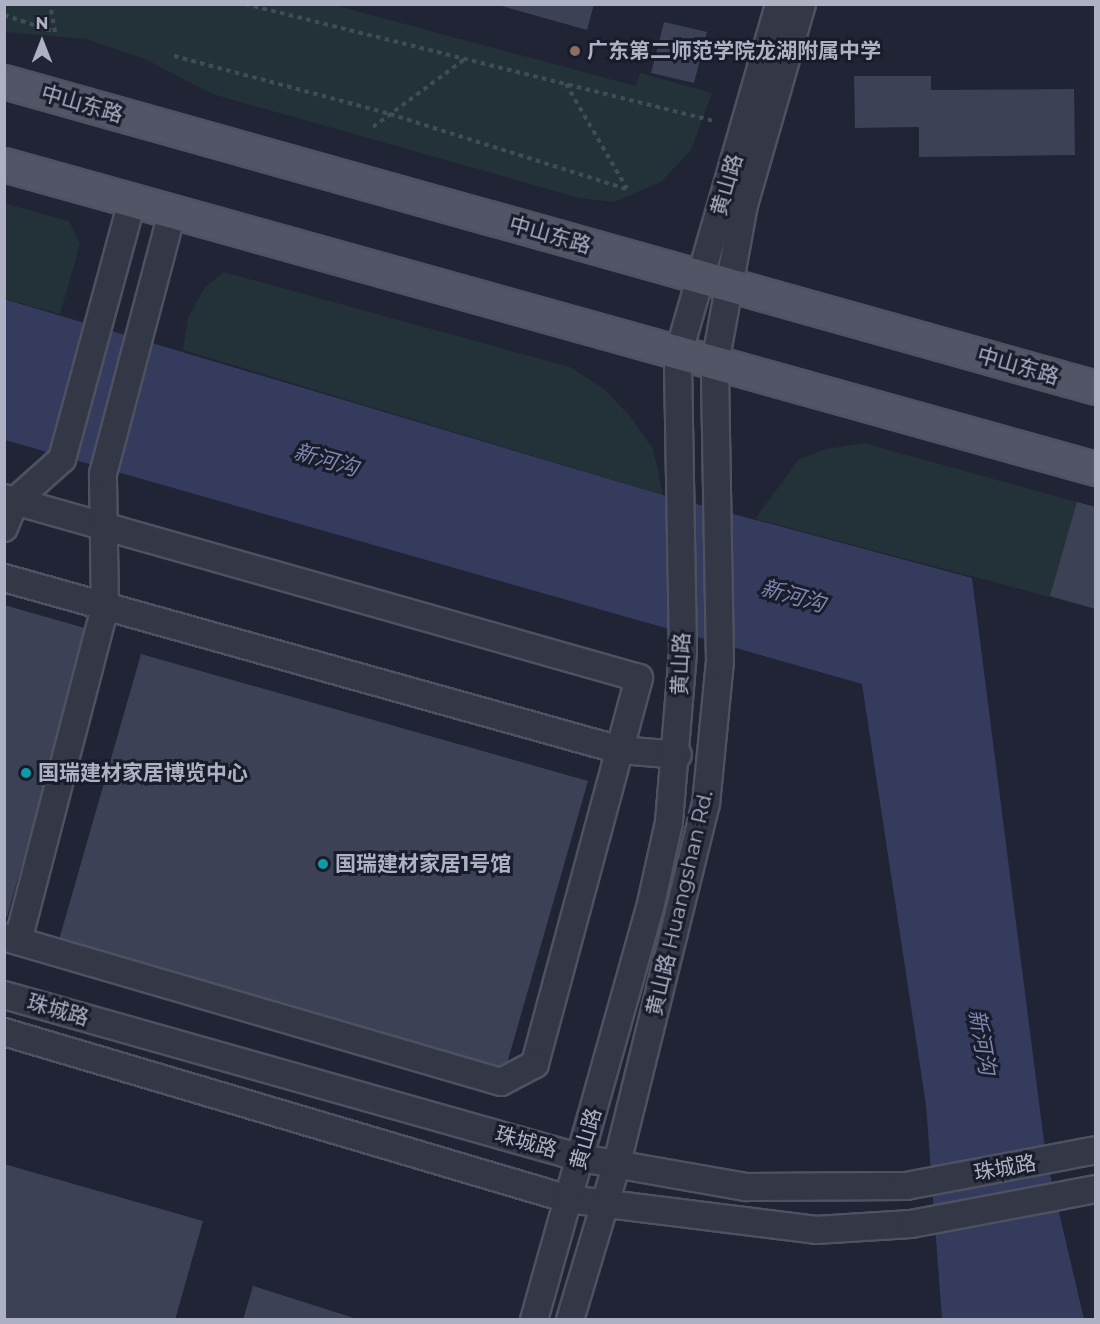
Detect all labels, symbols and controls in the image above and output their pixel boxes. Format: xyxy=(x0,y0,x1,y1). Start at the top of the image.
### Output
north arrow xyxy=(12,12,72,72)
text: N xyxy=(36,14,48,33)
place label: 广东第二师范学院龙湖附属中学 xyxy=(587,38,881,64)
marker: 广东第二师范学院龙湖附属中学 xyxy=(568,44,582,58)
street label: 中山东路 xyxy=(38,80,126,128)
street label: 黄山路 xyxy=(706,151,748,219)
street label: 中山东路 xyxy=(506,211,594,259)
street label: 中山东路 xyxy=(974,342,1062,390)
water label: 新河沟 xyxy=(291,438,361,482)
water label: 新河沟 xyxy=(758,574,828,618)
street label: 黄山路 xyxy=(667,632,695,696)
place label: 国瑞建材家居博览中心 xyxy=(38,760,248,786)
marker: 国瑞建材家居博览中心 xyxy=(19,766,33,780)
street label: 黄山路 Huangshan Rd. xyxy=(642,788,718,1018)
place label: 国瑞建材家居1号馆 xyxy=(335,851,511,877)
marker: 国瑞建材家居1号馆 xyxy=(316,857,330,871)
street label: 珠城路 xyxy=(24,989,92,1031)
water label: 新河沟 xyxy=(963,1007,1001,1077)
street label: 黄山路 xyxy=(565,1105,607,1173)
street label: 珠城路 xyxy=(492,1121,560,1163)
street label: 珠城路 xyxy=(972,1150,1038,1186)

